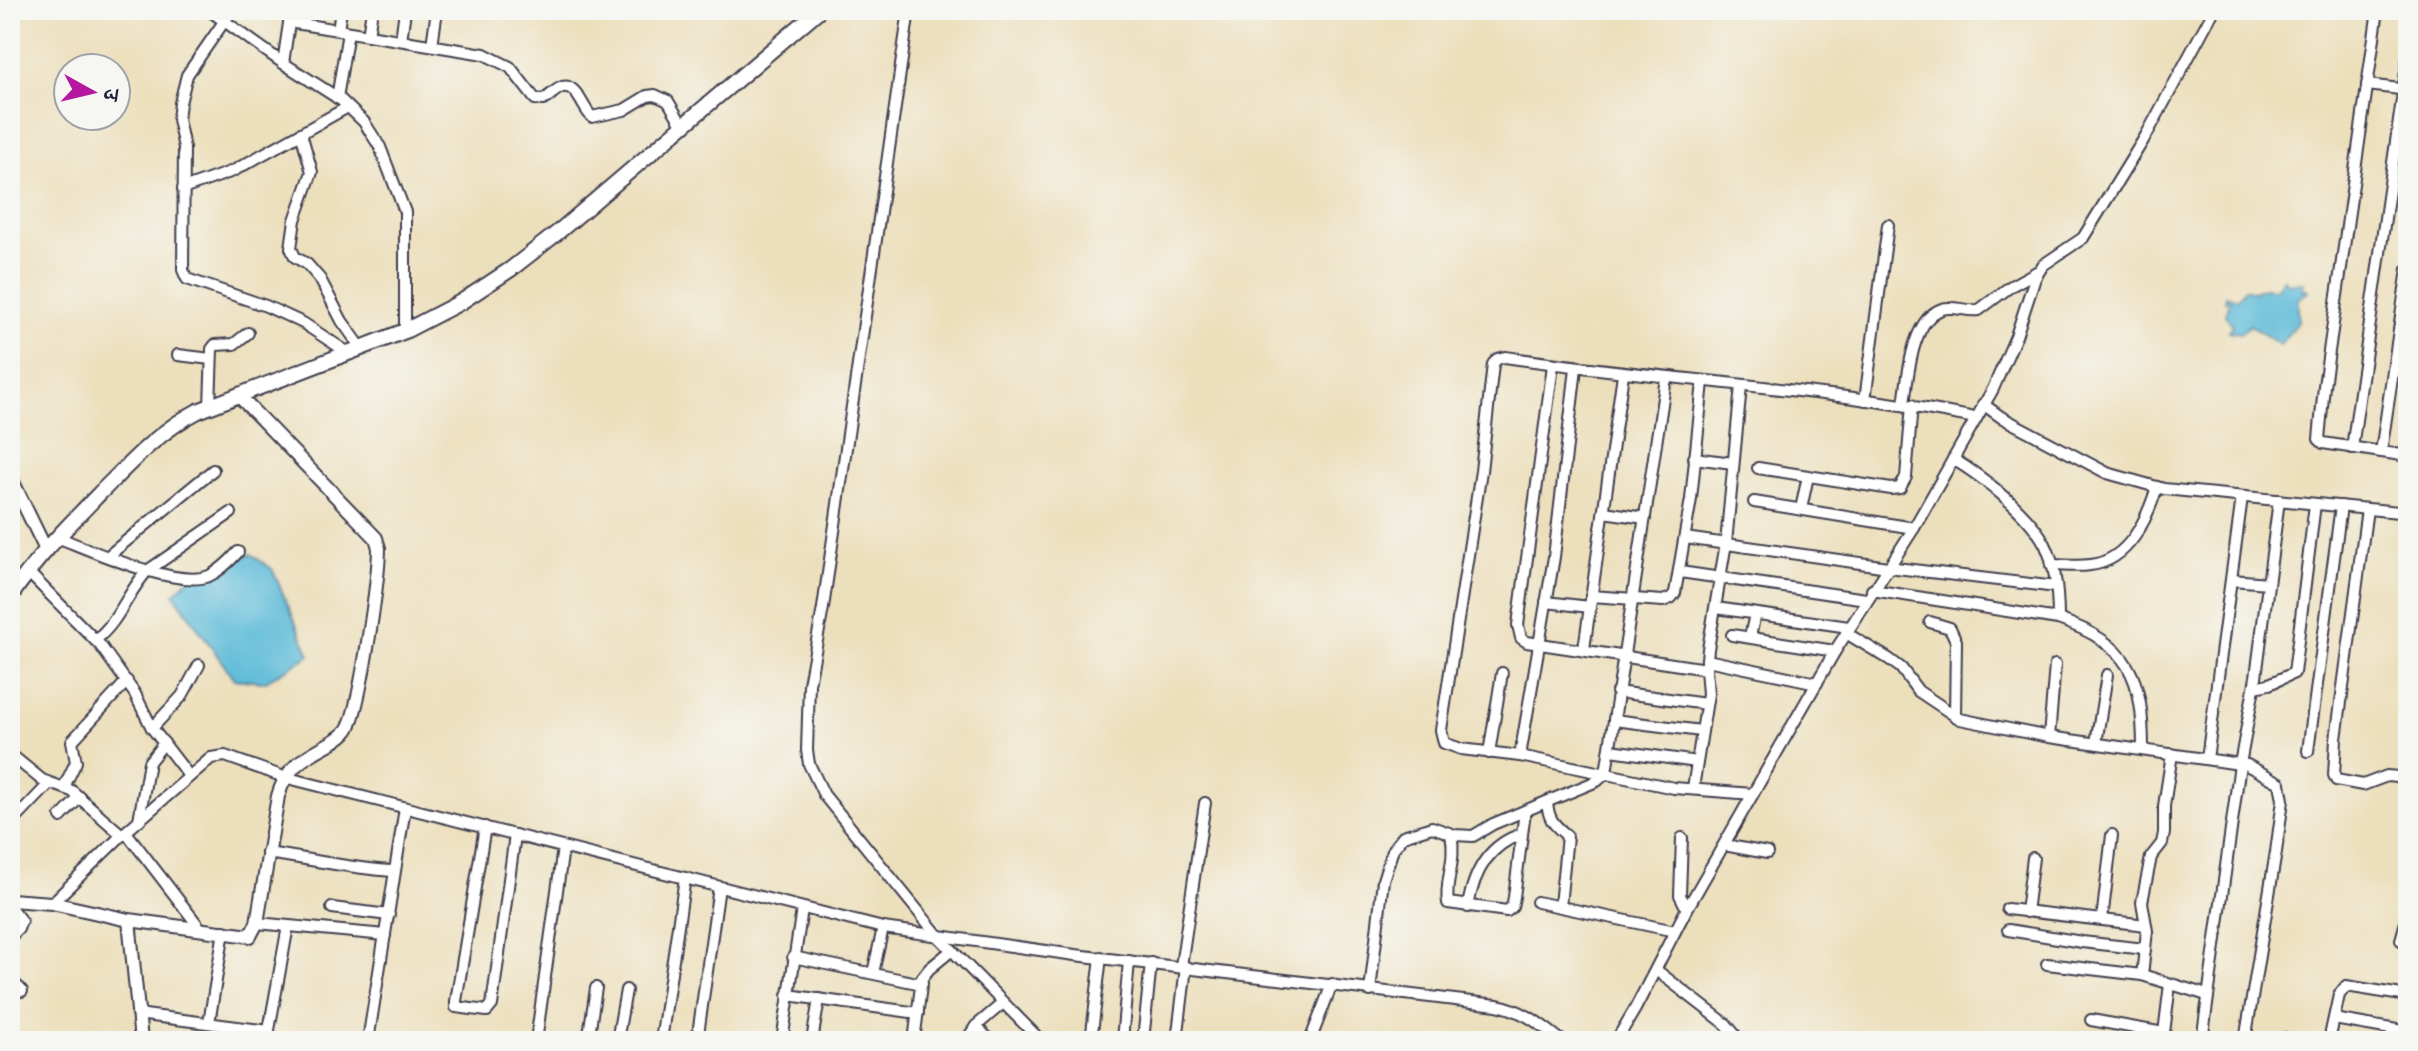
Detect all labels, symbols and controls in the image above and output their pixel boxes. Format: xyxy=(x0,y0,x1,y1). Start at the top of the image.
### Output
north arrow xyxy=(52,52,132,132)
text: उ xyxy=(92,85,126,104)

